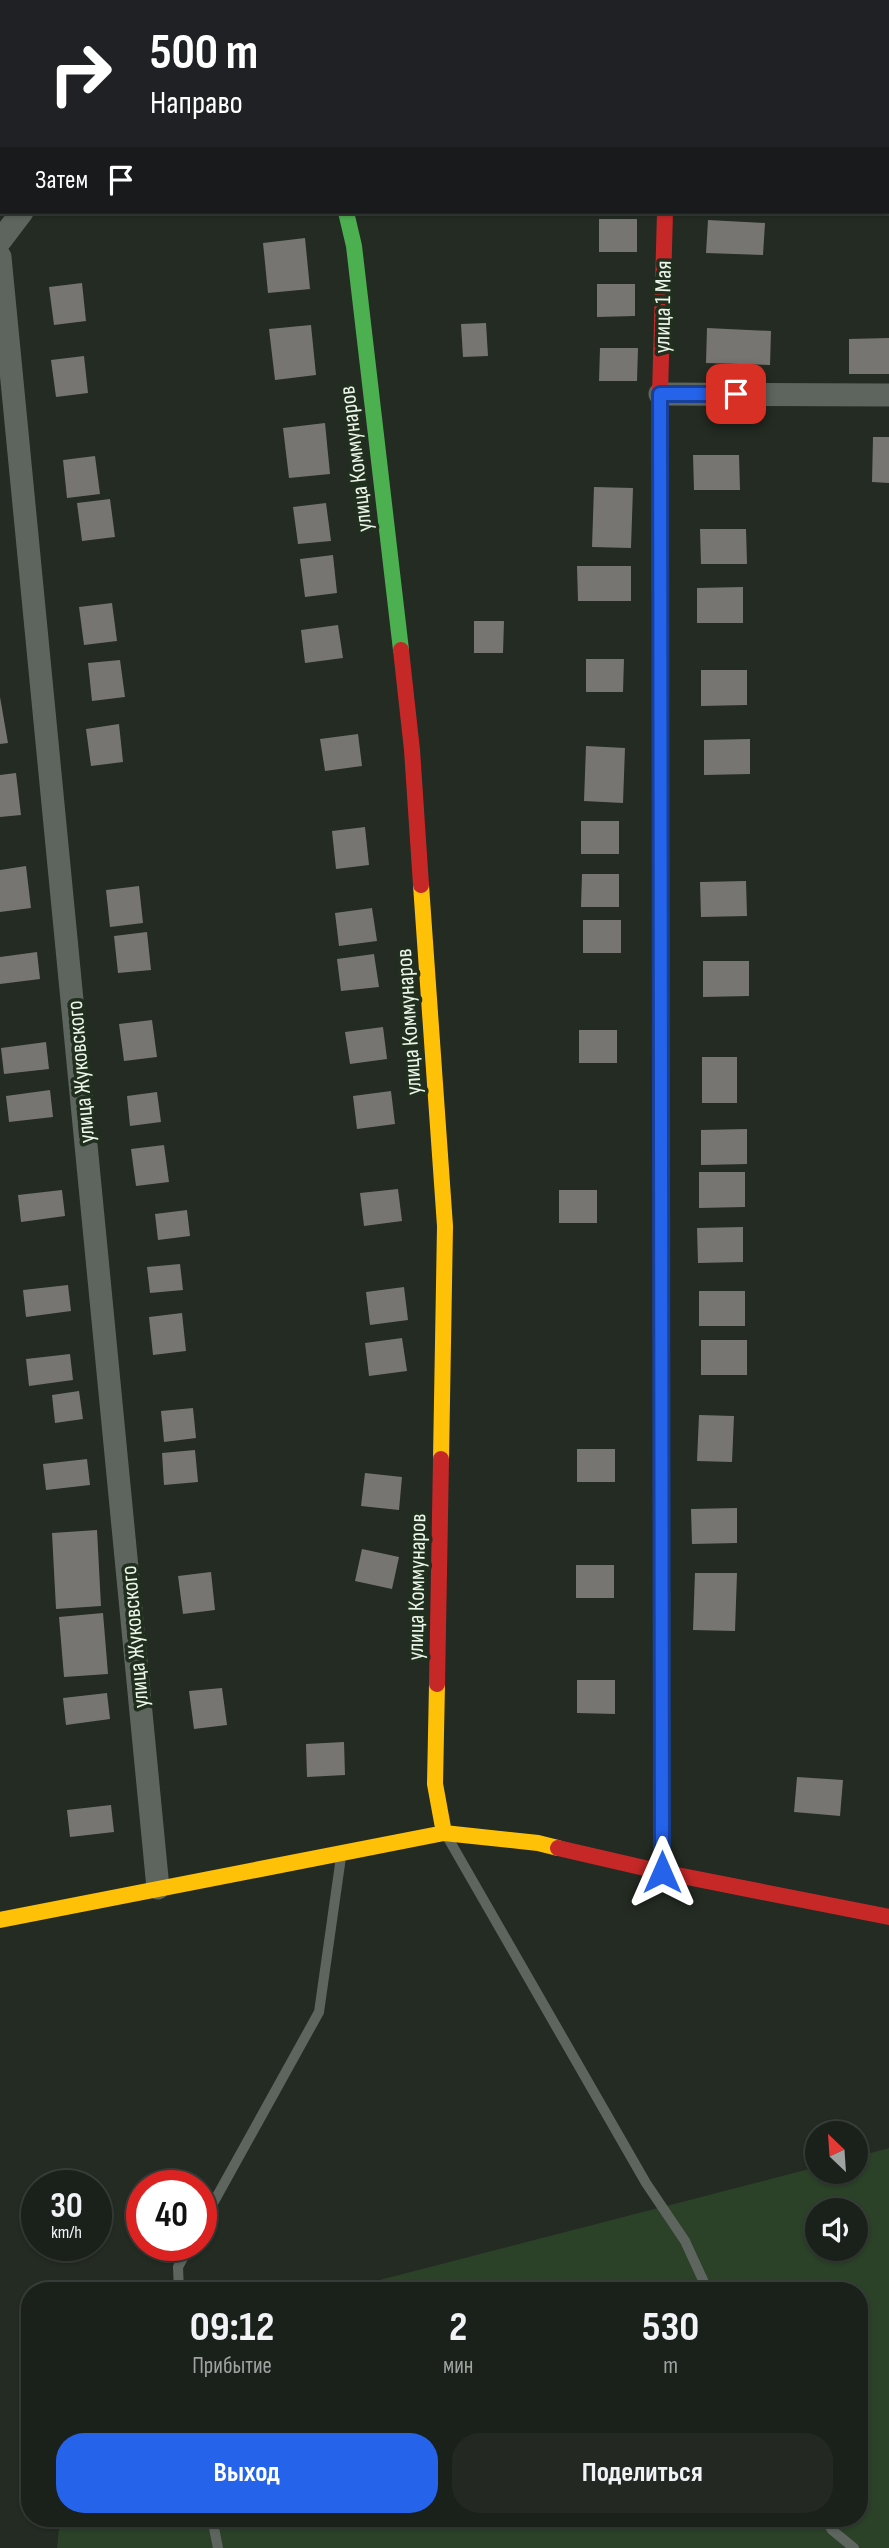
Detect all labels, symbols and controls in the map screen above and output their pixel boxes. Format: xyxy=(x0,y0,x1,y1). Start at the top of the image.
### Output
text: 500 m xyxy=(150,24,258,83)
icon: right xyxy=(35,28,126,119)
text: Направо xyxy=(150,84,243,123)
icon: arrive xyxy=(102,161,140,199)
text: Затем xyxy=(35,165,88,196)
street label: улица 1 Мая xyxy=(648,260,678,354)
pin xyxy=(706,364,766,424)
icon: arrive xyxy=(717,375,755,413)
street label: улица Коммунаров xyxy=(333,384,379,533)
street label: улица Коммунаров xyxy=(390,948,428,1096)
street label: улица Жуковского xyxy=(61,999,101,1144)
street label: улица Коммунаров xyxy=(402,1513,432,1661)
street label: улица Жуковского xyxy=(115,1564,155,1709)
position arrow xyxy=(625,1835,699,1909)
north arrow xyxy=(805,2121,868,2184)
map controls xyxy=(805,2121,868,2261)
speed limit sign: 40 xyxy=(126,2170,217,2261)
text: 30 xyxy=(50,2185,83,2228)
button: sound xyxy=(805,2198,868,2261)
text: km/h xyxy=(51,2222,82,2243)
text: 09:12 xyxy=(190,2302,274,2353)
text: 2 xyxy=(449,2302,467,2353)
text: 530 xyxy=(642,2302,699,2353)
text: Прибытие xyxy=(192,2352,272,2380)
text: мин xyxy=(443,2352,473,2380)
text: m xyxy=(663,2352,678,2380)
button: Выход xyxy=(56,2433,438,2513)
button: Поделиться xyxy=(452,2433,833,2513)

